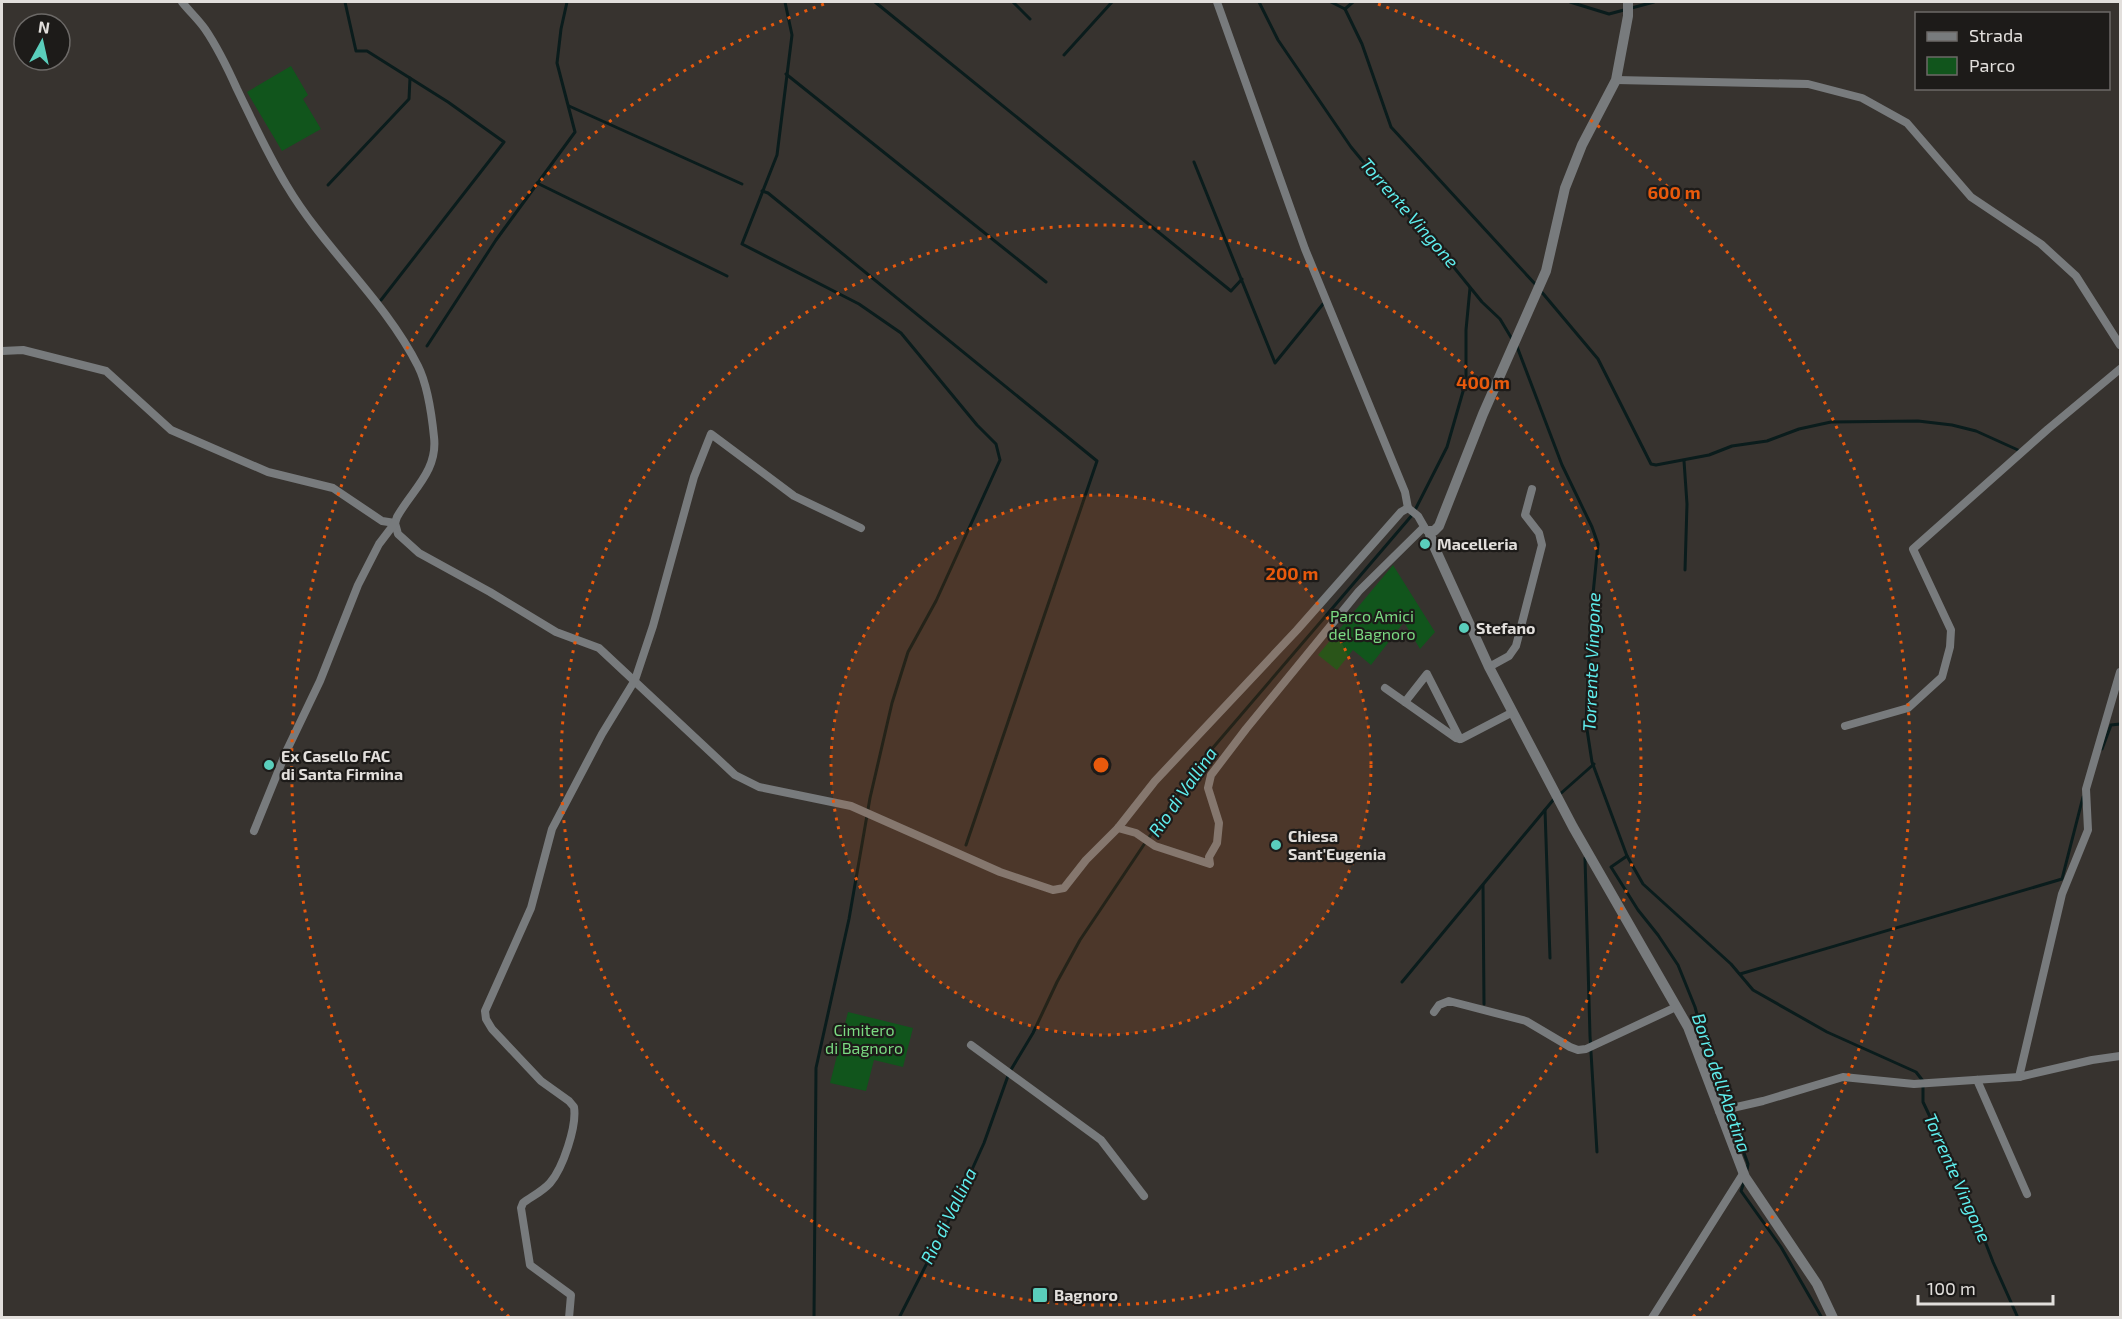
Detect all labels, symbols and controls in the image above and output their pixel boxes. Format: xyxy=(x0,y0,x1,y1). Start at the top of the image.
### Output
north arrow xyxy=(12,12,72,72)
legend xyxy=(1915,12,2110,90)
text: N xyxy=(37,16,51,37)
text: Strada xyxy=(1969,24,2023,46)
text: Parco xyxy=(1969,54,2015,76)
water label: Torrente Vingone xyxy=(1356,153,1464,272)
text: 600 m xyxy=(1647,181,1701,203)
text: 400 m xyxy=(1456,371,1510,393)
place label: Macelleria xyxy=(1437,534,1518,553)
marker: Macelleria xyxy=(1418,537,1432,551)
text: 200 m xyxy=(1266,562,1318,584)
water label: Torrente Vingone xyxy=(1578,592,1604,732)
park label: Parco Amici del Bagnoro xyxy=(1329,606,1416,643)
place label: Stefano xyxy=(1476,618,1536,637)
marker: Stefano xyxy=(1457,621,1471,635)
water label: Rio di Vallina xyxy=(1143,742,1221,840)
place label: Ex Casello FAC di Santa Firmina xyxy=(281,746,403,783)
centre of rings xyxy=(1091,755,1111,775)
marker: Ex Casello FAC di Santa Firmina xyxy=(262,758,276,772)
place label: Chiesa Sant'Eugenia xyxy=(1288,826,1386,863)
marker: Chiesa Sant'Eugenia xyxy=(1269,838,1283,852)
water label: Borro dell'Abetina xyxy=(1688,1010,1756,1155)
park label: Cimitero di Bagnoro xyxy=(825,1020,903,1057)
water label: Torrente Vingone xyxy=(1920,1110,1996,1246)
water label: Rio di Vallina xyxy=(915,1164,981,1267)
scale bar xyxy=(1918,1268,2053,1306)
text: 100 m xyxy=(1927,1277,1976,1299)
place label: Bagnoro xyxy=(1054,1285,1118,1304)
marker: Bagnoro xyxy=(1031,1286,1049,1304)

